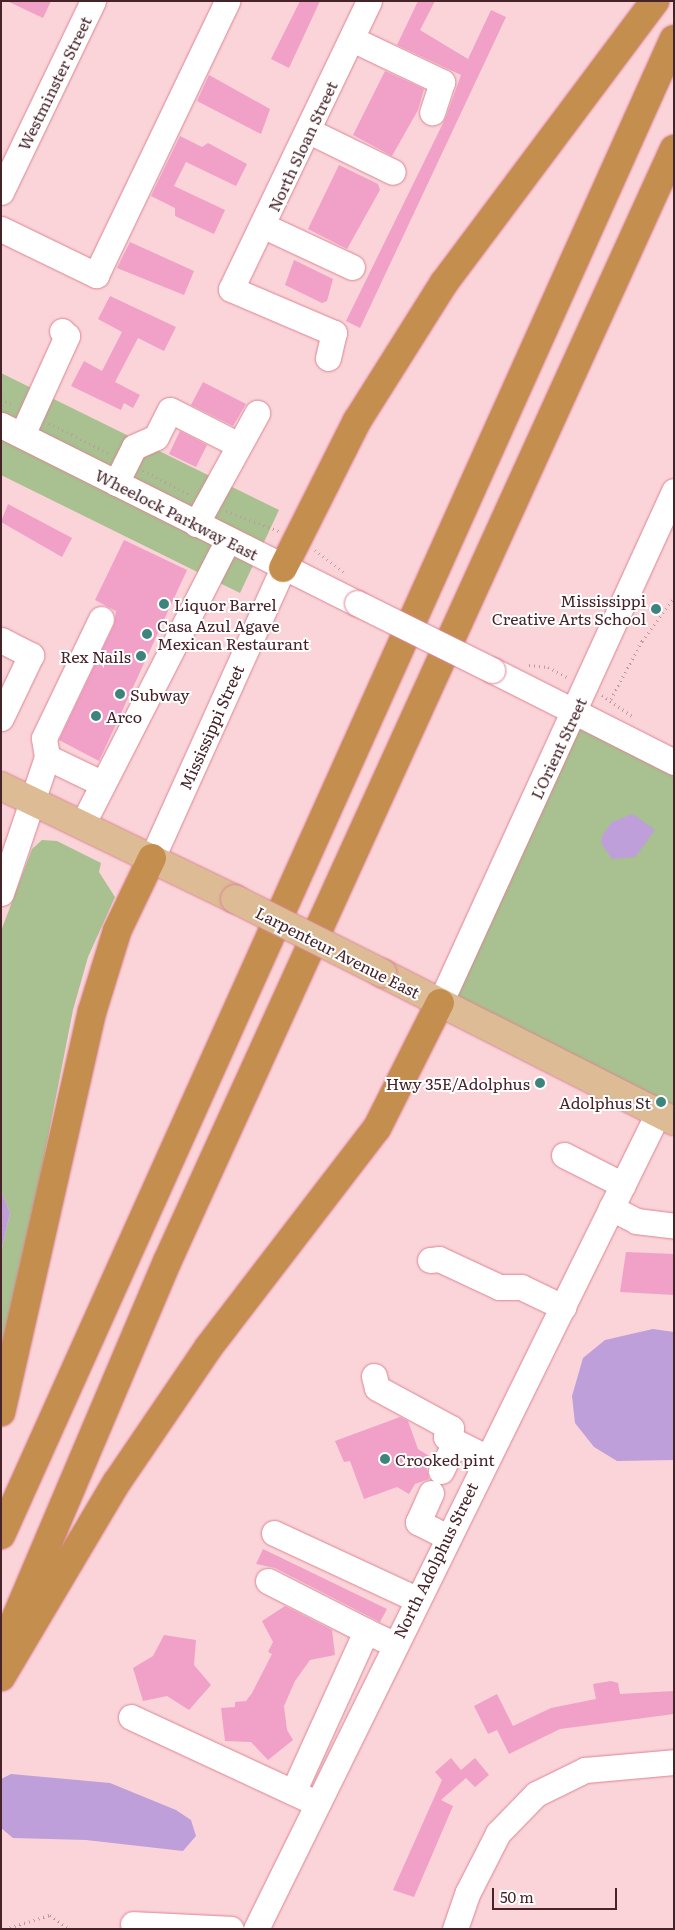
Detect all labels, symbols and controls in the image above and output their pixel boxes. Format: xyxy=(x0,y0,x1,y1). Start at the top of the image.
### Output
street label: Westminster Street xyxy=(13,13,95,153)
street label: North Sloan Street xyxy=(263,78,341,214)
street label: Wheelock Parkway East xyxy=(92,464,262,564)
place label: Mississippi Creative Arts School xyxy=(492,590,646,628)
place label: Liquor Barrel xyxy=(174,594,277,614)
marker: Liquor Barrel xyxy=(158,598,170,610)
marker: Mississippi Creative Arts School xyxy=(650,603,662,615)
place label: Casa Azul Agave Mexican Restaurant xyxy=(157,615,309,653)
marker: Casa Azul Agave Mexican Restaurant xyxy=(141,628,153,640)
place label: Rex Nails xyxy=(60,646,131,666)
marker: Rex Nails xyxy=(135,650,147,662)
street label: Mississippi Street xyxy=(175,662,247,792)
place label: Subway xyxy=(130,684,189,704)
marker: Subway xyxy=(114,688,126,700)
street label: L'Orient Street xyxy=(526,694,590,802)
place label: Arco xyxy=(106,706,142,726)
marker: Arco xyxy=(90,710,102,722)
street label: Larpenteur Avenue East xyxy=(253,902,423,1002)
place label: Hwy 35E/Adolphus xyxy=(386,1073,530,1093)
marker: Hwy 35E/Adolphus xyxy=(534,1077,546,1089)
place label: Adolphus St xyxy=(559,1092,651,1112)
marker: Adolphus St xyxy=(655,1096,667,1108)
place label: Crooked pint xyxy=(395,1449,495,1469)
marker: Crooked pint xyxy=(379,1453,391,1465)
street label: North Adolphus Street xyxy=(389,1479,481,1641)
scale bar xyxy=(495,1878,620,1910)
text: 50 m xyxy=(500,1885,534,1908)

